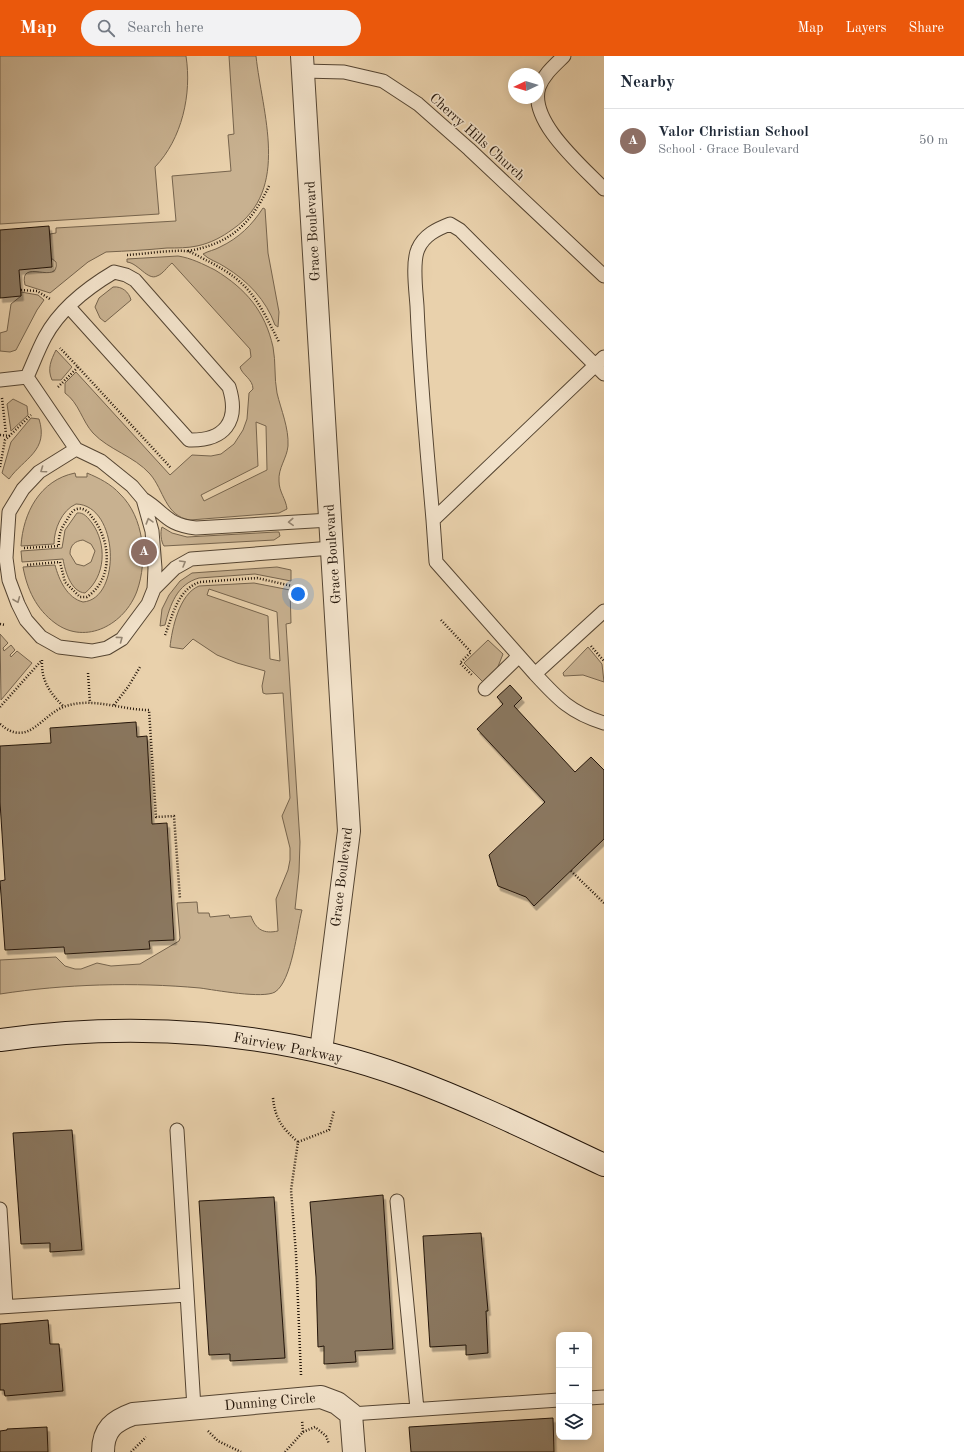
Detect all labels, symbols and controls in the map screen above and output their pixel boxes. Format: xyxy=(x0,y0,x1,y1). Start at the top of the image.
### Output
search box xyxy=(81,10,361,46)
icon: search xyxy=(95,17,117,39)
text: Map xyxy=(20,19,57,38)
text: Search here xyxy=(127,21,204,36)
text: Map xyxy=(798,21,824,35)
text: Layers xyxy=(846,21,887,35)
text: Share xyxy=(909,21,944,35)
north arrow xyxy=(508,68,544,104)
text: Nearby xyxy=(620,74,675,91)
street label: Cherry Hills Church xyxy=(427,91,528,183)
text: Valor Christian School xyxy=(658,125,809,140)
text: A xyxy=(628,134,638,147)
text: 50 m xyxy=(919,134,948,147)
text: School · Grace Boulevard xyxy=(658,143,799,156)
street label: Grace Boulevard xyxy=(303,180,323,282)
one-way arrow xyxy=(40,465,47,473)
street label: Grace Boulevard xyxy=(323,503,343,605)
one-way arrow xyxy=(145,518,154,525)
one-way arrow xyxy=(288,518,294,527)
pin: A xyxy=(131,537,157,567)
one-way arrow xyxy=(179,561,186,568)
your location xyxy=(288,584,308,604)
one-way arrow xyxy=(12,596,20,603)
one-way arrow xyxy=(116,637,123,644)
street label: Grace Boulevard xyxy=(329,826,355,928)
street label: Fairview Parkway xyxy=(232,1031,344,1066)
map controls xyxy=(556,1332,592,1440)
button: + xyxy=(556,1332,592,1368)
button: − xyxy=(556,1368,592,1404)
street label: Dunning Circle xyxy=(224,1391,316,1413)
button: layers xyxy=(556,1404,592,1440)

